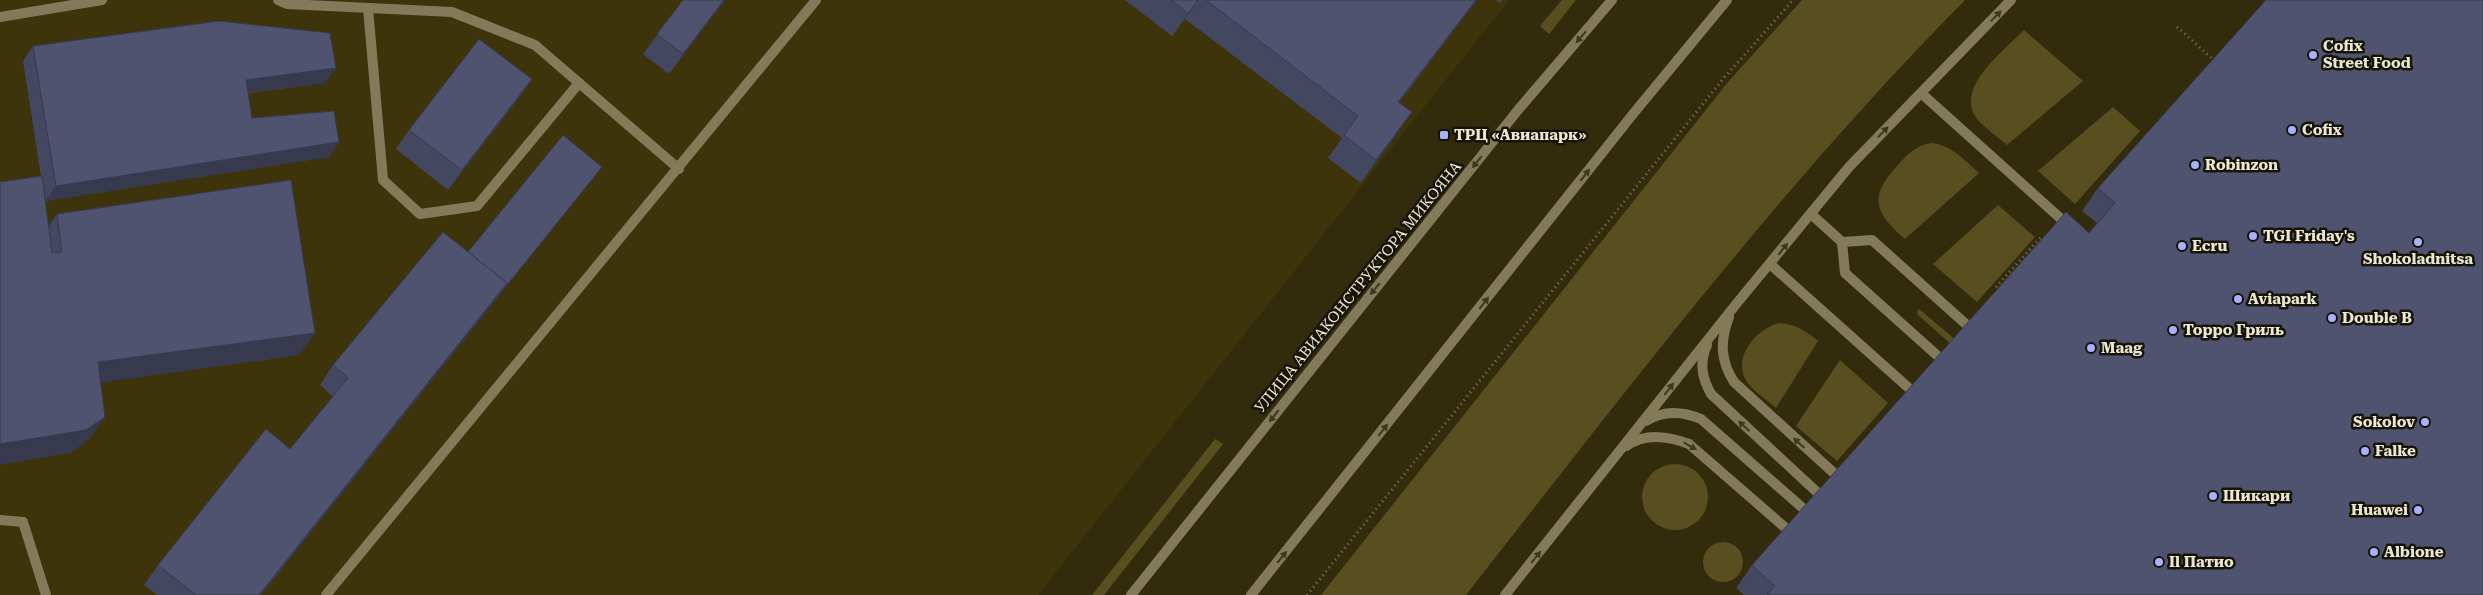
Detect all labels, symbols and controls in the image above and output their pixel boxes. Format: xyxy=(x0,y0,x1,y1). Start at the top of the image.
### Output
one-way arrow xyxy=(1990,10,2002,22)
one-way arrow xyxy=(1575,30,1586,43)
place label: Cofix Street Food xyxy=(2323,37,2411,72)
marker: Cofix Street Food xyxy=(2307,49,2319,61)
place label: Cofix xyxy=(2302,121,2342,139)
marker: Cofix xyxy=(2286,124,2298,136)
place label: ТРЦ «Авиапарк» xyxy=(1454,126,1587,144)
one-way arrow xyxy=(1877,127,1889,139)
marker: ТРЦ «Авиапарк» xyxy=(1438,129,1450,141)
one-way arrow xyxy=(1471,155,1482,168)
place label: Robinzon xyxy=(2205,156,2278,174)
street label: УЛИЦА АВИАКОНСТРУКТОРА МИКОЯНА xyxy=(1251,157,1465,416)
marker: Robinzon xyxy=(2189,159,2201,171)
one-way arrow xyxy=(1579,169,1590,182)
place label: TGI Friday's xyxy=(2263,227,2355,245)
marker: TGI Friday's xyxy=(2247,230,2259,242)
marker: Shokoladnitsa xyxy=(2412,236,2424,248)
place label: Ecru xyxy=(2192,237,2227,255)
marker: Ecru xyxy=(2176,240,2188,252)
one-way arrow xyxy=(1777,242,1788,255)
place label: Shokoladnitsa xyxy=(2363,250,2473,268)
one-way arrow xyxy=(1370,282,1381,295)
place label: Aviapark xyxy=(2248,290,2318,308)
marker: Aviapark xyxy=(2232,293,2244,305)
one-way arrow xyxy=(1478,297,1489,310)
place label: Double B xyxy=(2342,309,2412,327)
marker: Double B xyxy=(2326,312,2338,324)
place label: Торро Гриль xyxy=(2183,321,2284,339)
marker: Торро Гриль xyxy=(2167,324,2179,336)
place label: Maag xyxy=(2101,339,2143,357)
marker: Maag xyxy=(2085,342,2097,354)
one-way arrow xyxy=(1664,382,1675,395)
one-way arrow xyxy=(1268,409,1279,422)
place label: Sokolov xyxy=(2353,413,2415,431)
marker: Sokolov xyxy=(2419,416,2431,428)
one-way arrow xyxy=(1738,420,1750,432)
one-way arrow xyxy=(1378,424,1389,437)
one-way arrow xyxy=(1794,437,1806,449)
one-way arrow xyxy=(1684,441,1697,450)
place label: Falke xyxy=(2375,442,2416,460)
marker: Falke xyxy=(2359,445,2371,457)
place label: Шикари xyxy=(2223,487,2290,505)
marker: Шикари xyxy=(2207,490,2219,502)
place label: Huawei xyxy=(2351,501,2408,519)
marker: Huawei xyxy=(2412,504,2424,516)
place label: Albione xyxy=(2384,543,2444,561)
marker: Albione xyxy=(2368,546,2380,558)
one-way arrow xyxy=(1276,551,1287,564)
one-way arrow xyxy=(1530,551,1541,564)
place label: Il Патио xyxy=(2169,553,2234,571)
marker: Il Патио xyxy=(2153,556,2165,568)

